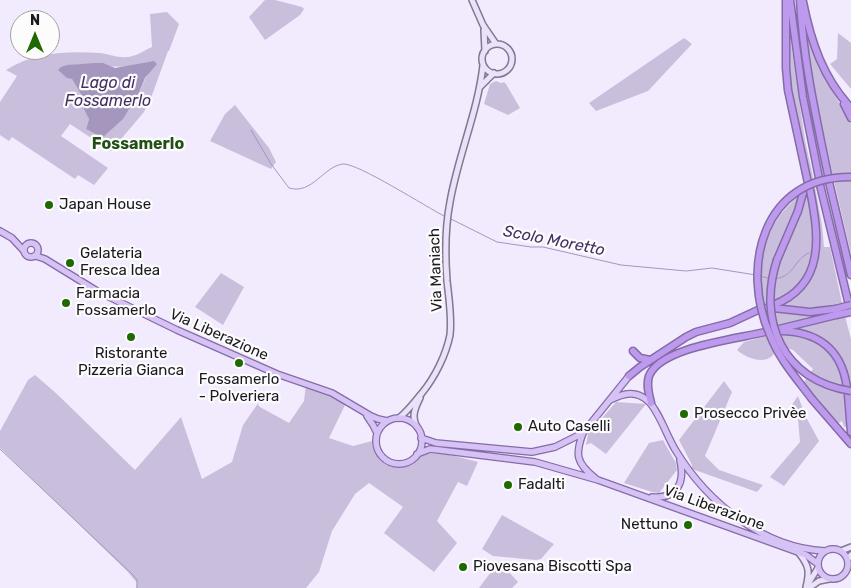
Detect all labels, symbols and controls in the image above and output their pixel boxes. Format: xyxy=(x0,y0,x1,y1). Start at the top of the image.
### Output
north arrow xyxy=(10,10,60,60)
text: N xyxy=(30,12,40,29)
water label: Lago di Fossamerlo xyxy=(65,73,151,111)
district label: Fossamerlo xyxy=(92,134,184,154)
place label: Japan House xyxy=(59,196,151,214)
marker: Japan House xyxy=(43,199,55,211)
water label: Scolo Moretto xyxy=(502,222,606,260)
street label: Via Maniach xyxy=(426,228,446,312)
place label: Gelateria Fresca Idea xyxy=(80,245,160,280)
marker: Gelateria Fresca Idea xyxy=(64,257,76,269)
place label: Farmacia Fossamerlo xyxy=(76,285,156,320)
marker: Farmacia Fossamerlo xyxy=(60,297,72,309)
street label: Via Liberazione xyxy=(167,305,271,365)
marker: Ristorante Pizzeria Gianca xyxy=(125,331,137,343)
place label: Ristorante Pizzeria Gianca xyxy=(78,345,184,380)
marker: Fossamerlo - Polveriera xyxy=(233,357,245,369)
place label: Fossamerlo - Polveriera xyxy=(199,371,279,406)
place label: Prosecco Privèe xyxy=(694,405,806,423)
marker: Prosecco Privèe xyxy=(678,408,690,420)
place label: Auto Caselli xyxy=(528,418,610,436)
marker: Auto Caselli xyxy=(512,421,524,433)
place label: Fadalti xyxy=(518,476,565,494)
marker: Fadalti xyxy=(502,479,514,491)
street label: Via Liberazione xyxy=(661,481,767,535)
place label: Nettuno xyxy=(621,516,678,534)
marker: Nettuno xyxy=(682,519,694,531)
place label: Piovesana Biscotti Spa xyxy=(473,558,632,576)
marker: Piovesana Biscotti Spa xyxy=(457,561,469,573)

